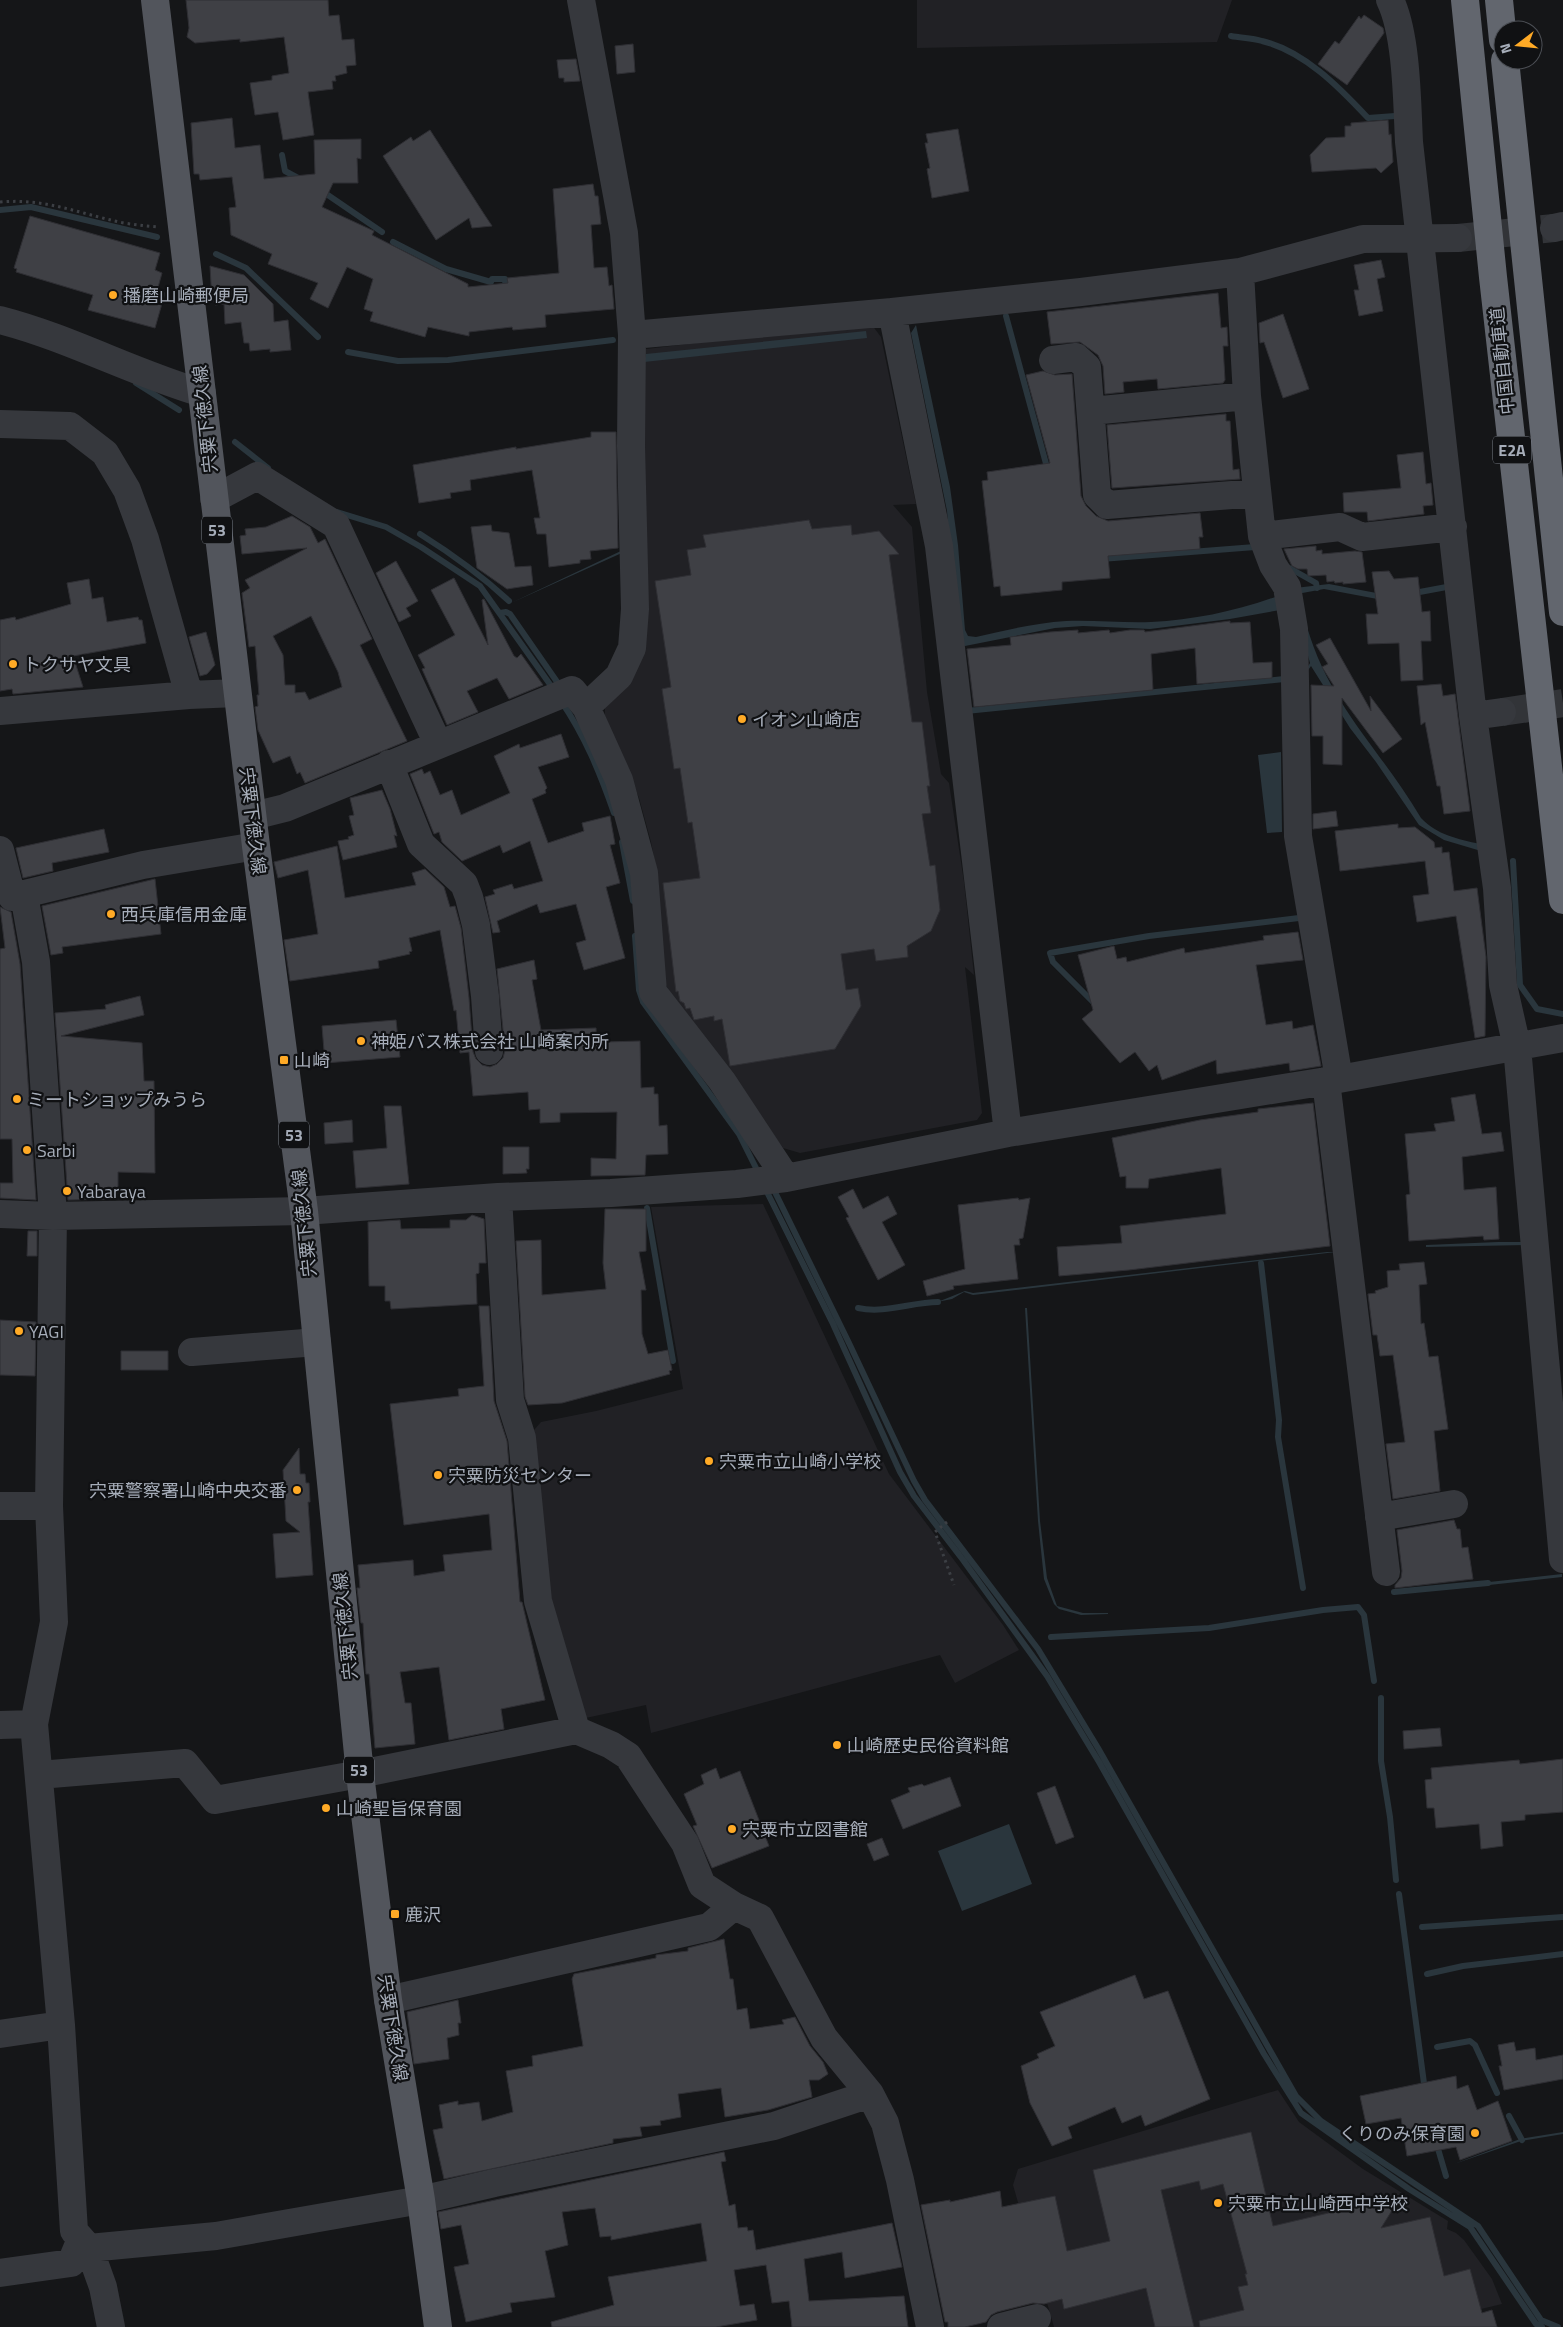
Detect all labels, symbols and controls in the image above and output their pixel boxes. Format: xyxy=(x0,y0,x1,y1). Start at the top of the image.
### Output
north arrow xyxy=(1493,20,1543,70)
text: N xyxy=(1494,41,1516,56)
place label: 播磨山崎郵便局 xyxy=(123,282,249,309)
marker: 播磨山崎郵便局 xyxy=(107,289,119,301)
street label: 中国自動車道 xyxy=(1483,306,1521,416)
street label: 宍粟下徳久線 xyxy=(186,364,224,474)
road number: E2A xyxy=(1493,436,1531,464)
road number: 53 xyxy=(202,516,232,544)
place label: トクサヤ文具 xyxy=(23,651,131,678)
marker: トクサヤ文具 xyxy=(7,658,19,670)
place label: イオン山崎店 xyxy=(752,706,860,733)
marker: イオン山崎店 xyxy=(736,713,748,725)
street label: 宍粟下徳久線 xyxy=(233,766,273,876)
place label: 西兵庫信用金庫 xyxy=(121,901,247,928)
marker: 西兵庫信用金庫 xyxy=(105,908,117,920)
place label: 神姫バス株式会社 山崎案内所 xyxy=(371,1028,609,1055)
marker: 神姫バス株式会社 山崎案内所 xyxy=(355,1035,367,1047)
place label: 山崎 xyxy=(294,1047,330,1074)
marker: 山崎 xyxy=(278,1054,290,1066)
place label: ミートショップみうら xyxy=(27,1086,207,1113)
marker: ミートショップみうら xyxy=(11,1093,23,1105)
road number: 53 xyxy=(279,1122,309,1148)
place label: Sarbi xyxy=(37,1137,75,1164)
marker: Sarbi xyxy=(21,1144,33,1156)
street label: 宍粟下徳久線 xyxy=(285,1168,323,1278)
place label: Yabaraya xyxy=(77,1178,146,1205)
marker: Yabaraya xyxy=(61,1185,73,1197)
place label: YAGI xyxy=(29,1318,64,1345)
marker: YAGI xyxy=(13,1325,25,1337)
place label: 宍粟市立山崎小学校 xyxy=(719,1448,881,1475)
marker: 宍粟市立山崎小学校 xyxy=(703,1455,715,1467)
place label: 宍粟防災センター xyxy=(448,1462,592,1489)
marker: 宍粟防災センター xyxy=(432,1469,444,1481)
place label: 宍粟警察署山崎中央交番 xyxy=(89,1477,287,1504)
marker: 宍粟警察署山崎中央交番 xyxy=(291,1484,303,1496)
street label: 宍粟下徳久線 xyxy=(326,1571,364,1681)
place label: 山崎歴史民俗資料館 xyxy=(847,1732,1009,1759)
marker: 山崎歴史民俗資料館 xyxy=(831,1739,843,1751)
road number: 53 xyxy=(344,1756,374,1784)
place label: 山崎聖旨保育園 xyxy=(336,1795,462,1822)
marker: 山崎聖旨保育園 xyxy=(320,1802,332,1814)
place label: 宍粟市立図書館 xyxy=(742,1816,868,1843)
marker: 宍粟市立図書館 xyxy=(726,1823,738,1835)
place label: 鹿沢 xyxy=(405,1901,441,1928)
marker: 鹿沢 xyxy=(389,1908,401,1920)
street label: 宍粟下徳久線 xyxy=(371,1973,415,2083)
place label: くりのみ保育園 xyxy=(1339,2120,1465,2147)
marker: くりのみ保育園 xyxy=(1469,2127,1481,2139)
place label: 宍粟市立山崎西中学校 xyxy=(1228,2190,1408,2217)
marker: 宍粟市立山崎西中学校 xyxy=(1212,2197,1224,2209)

